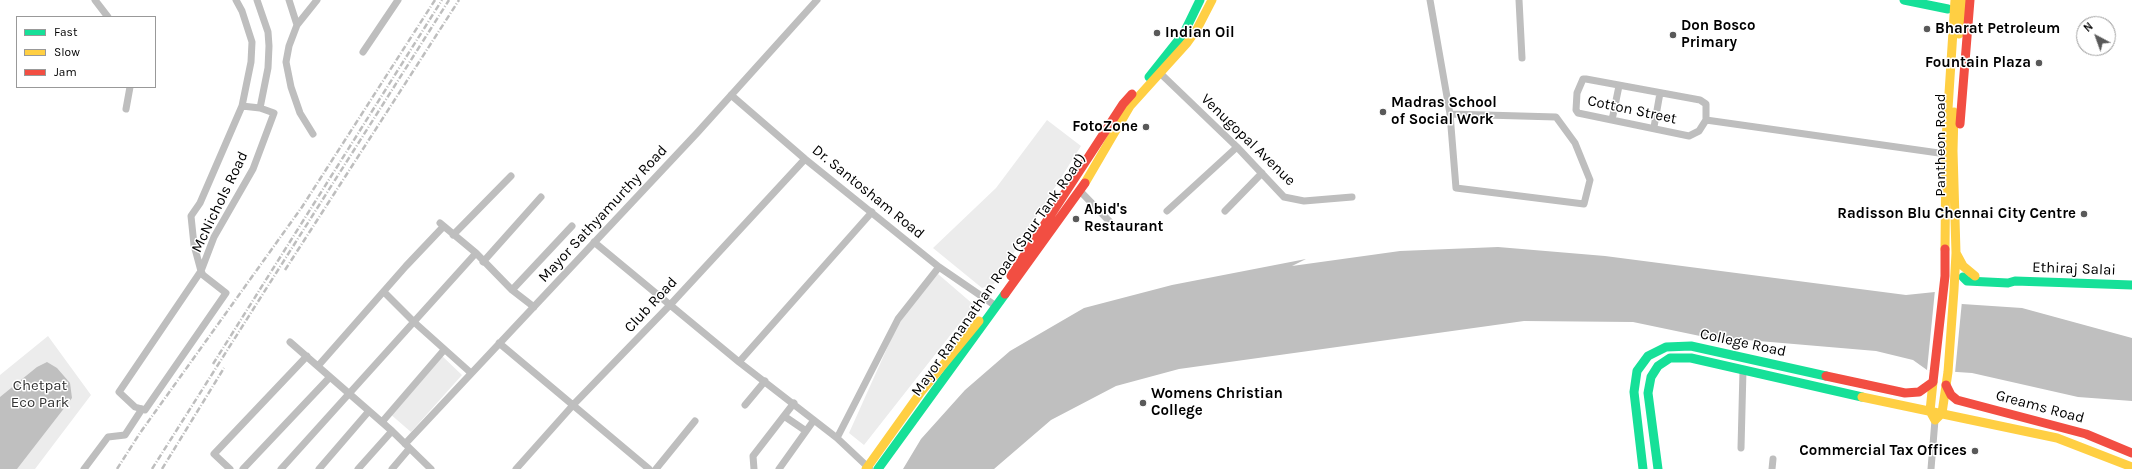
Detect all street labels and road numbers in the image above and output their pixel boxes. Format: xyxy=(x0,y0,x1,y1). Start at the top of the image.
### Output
street label: Venugopal Avenue xyxy=(1197,90,1299,190)
street label: Cotton Street xyxy=(1586,92,1678,128)
street label: Pantheon Road xyxy=(1932,93,1950,197)
street label: Dr. Santosham Road xyxy=(808,141,928,243)
street label: Mayor Sathyamurthy Road xyxy=(535,142,671,286)
street label: McNichols Road xyxy=(188,148,252,256)
street label: Mayor Ramanathan Road (Spur Tank Road) xyxy=(908,150,1090,400)
street label: Ethiraj Salai xyxy=(2032,259,2116,279)
street label: Club Road xyxy=(621,273,681,337)
street label: College Road xyxy=(1698,325,1788,361)
street label: Greams Road xyxy=(1994,387,2086,427)

